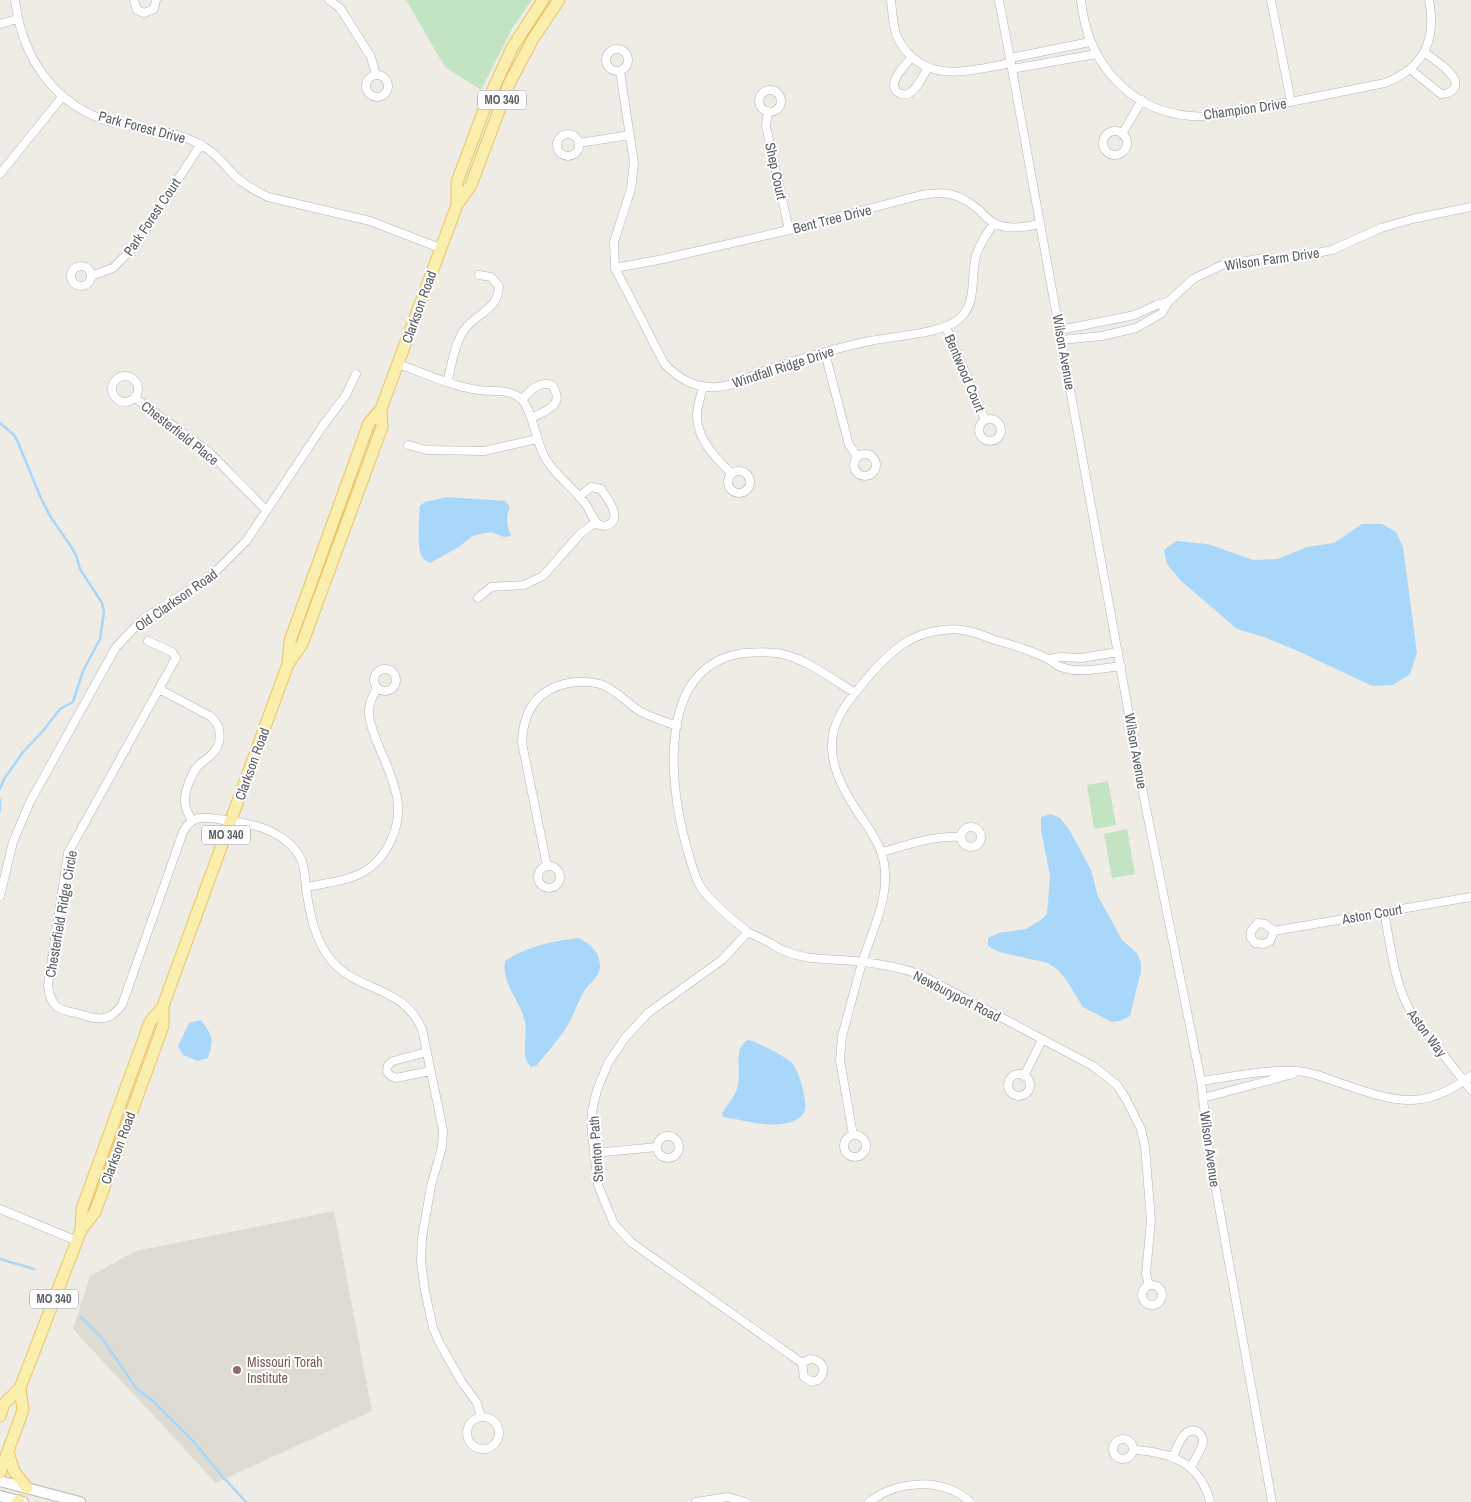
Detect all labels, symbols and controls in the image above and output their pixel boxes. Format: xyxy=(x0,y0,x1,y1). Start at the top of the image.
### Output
road number: MO 340 xyxy=(478,90,526,110)
street label: Champion Drive xyxy=(1202,94,1288,124)
street label: Park Forest Drive xyxy=(96,107,188,147)
street label: Shep Court xyxy=(761,141,791,201)
street label: Park Forest Court xyxy=(119,175,185,259)
street label: Bent Tree Drive xyxy=(791,201,873,237)
street label: Wilson Farm Drive xyxy=(1224,243,1320,275)
street label: Clarkson Road xyxy=(398,268,440,346)
street label: Wilson Avenue xyxy=(1049,313,1079,391)
street label: Bentwood Court xyxy=(941,332,989,414)
street label: Windfall Ridge Drive xyxy=(730,342,836,392)
street label: Chesterfield Place xyxy=(137,397,223,469)
street label: Old Clarkson Road xyxy=(131,565,221,635)
street label: Wilson Avenue xyxy=(1121,712,1151,790)
street label: Clarkson Road xyxy=(231,725,273,803)
road number: MO 340 xyxy=(202,826,250,844)
street label: Chesterfield Ridge Circle xyxy=(41,849,81,979)
street label: Aston Court xyxy=(1340,900,1403,928)
street label: Newburyport Road xyxy=(910,966,1004,1026)
street label: Aston Way xyxy=(1403,1005,1451,1061)
street label: Clarkson Road xyxy=(97,1109,139,1187)
street label: Wilson Avenue xyxy=(1196,1110,1224,1188)
street label: Stenton Path xyxy=(585,1115,607,1183)
road number: MO 340 xyxy=(30,1290,78,1308)
place label: Missouri Torah Institute xyxy=(247,1353,323,1387)
marker: Missouri Torah Institute xyxy=(231,1364,243,1376)

